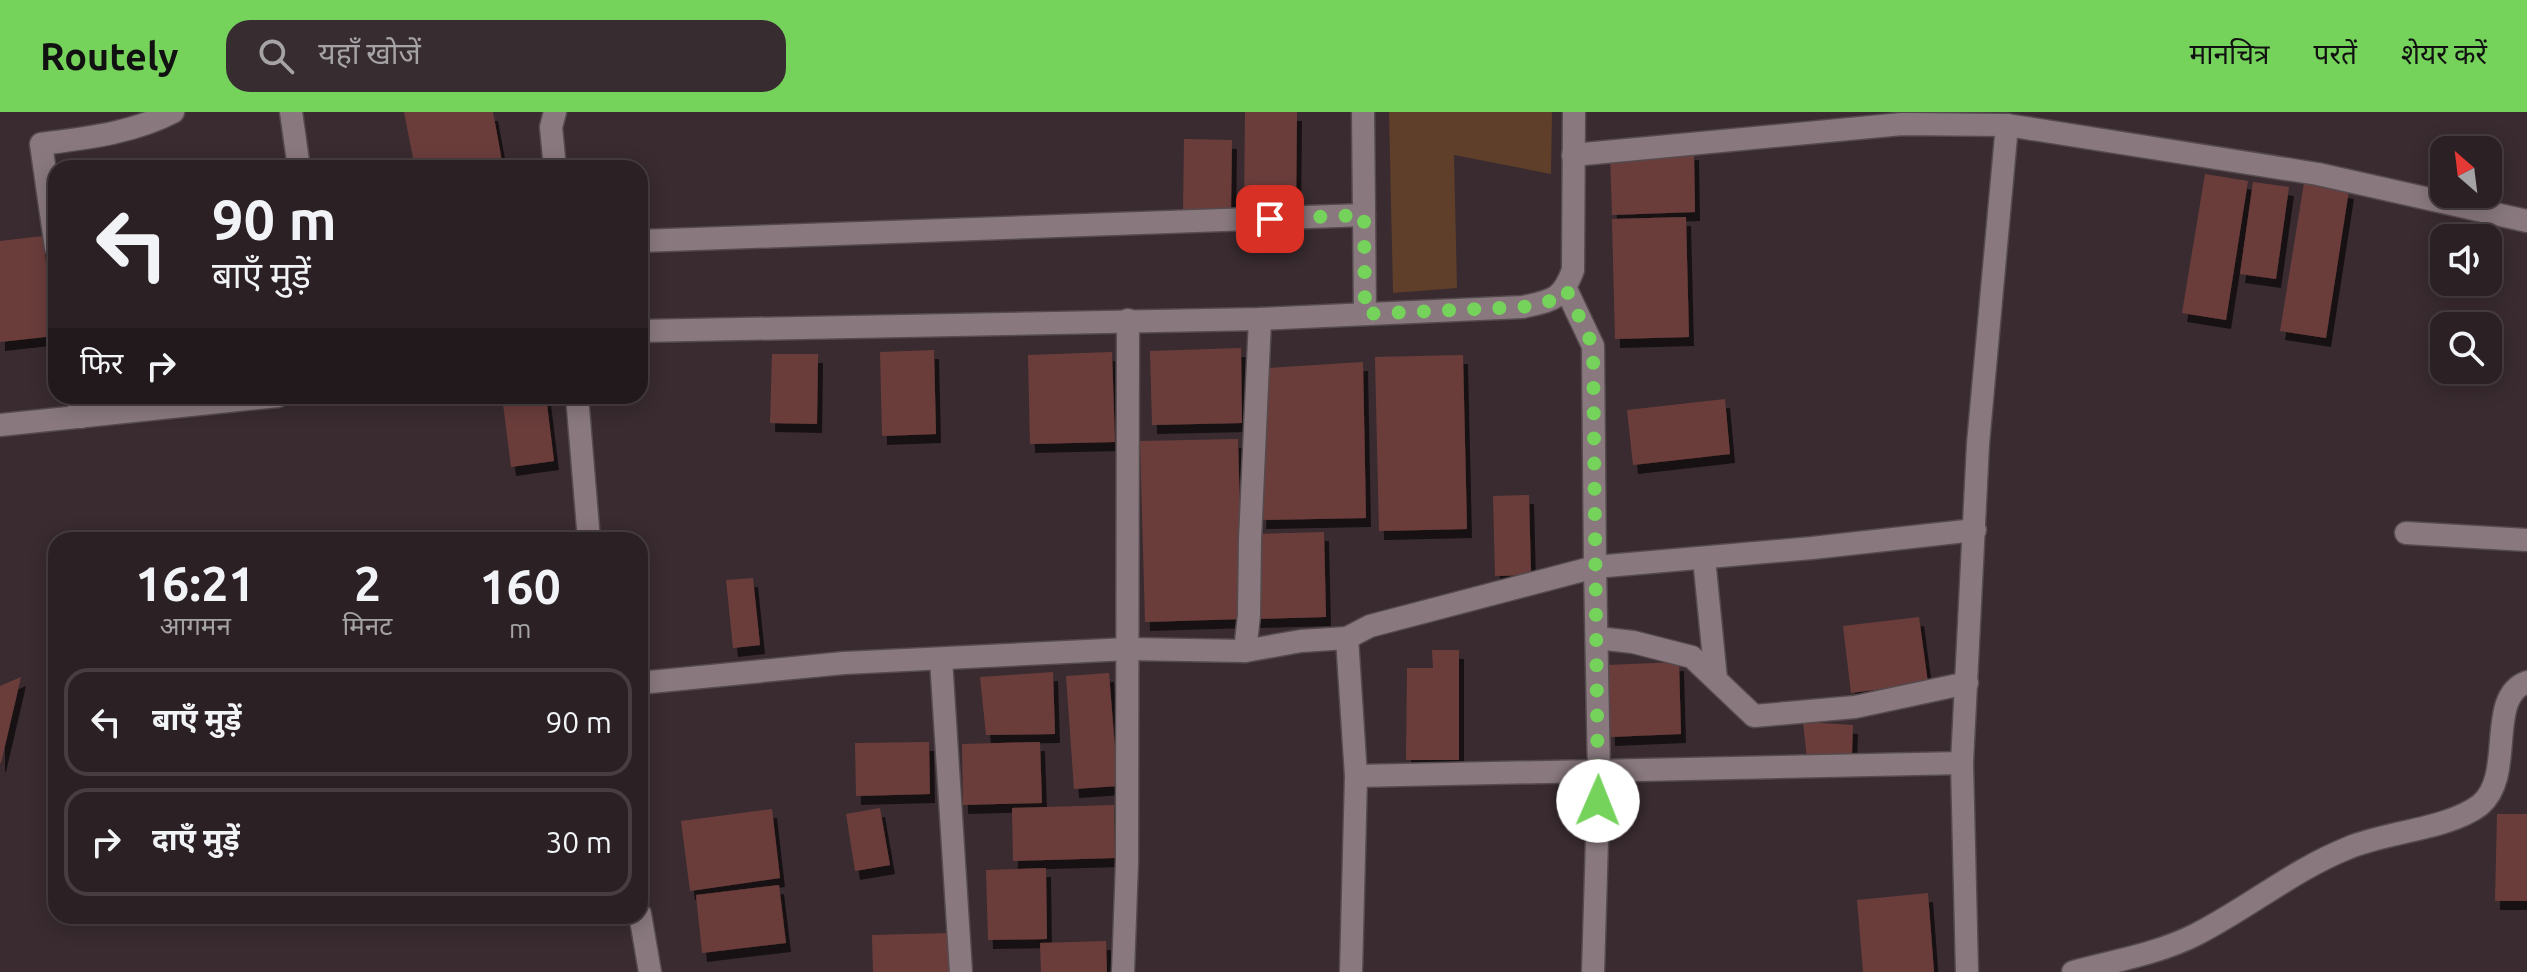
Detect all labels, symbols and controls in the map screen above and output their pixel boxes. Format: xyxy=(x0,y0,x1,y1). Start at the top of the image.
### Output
search box xyxy=(226,20,786,92)
icon: search xyxy=(254,34,298,78)
text: Routely xyxy=(40,35,178,77)
text: यहाँ खोजें xyxy=(318,36,421,70)
text: मानचित्र xyxy=(2190,38,2270,69)
text: परतें xyxy=(2314,38,2357,69)
text: शेयर करें xyxy=(2401,38,2487,69)
north arrow xyxy=(2430,136,2502,208)
map controls xyxy=(2430,136,2502,384)
pin xyxy=(1236,185,1304,253)
text: 90 m xyxy=(212,188,337,251)
icon: left xyxy=(80,192,184,296)
icon: arrive xyxy=(1248,197,1292,241)
button: sound xyxy=(2430,224,2502,296)
text: बाएँ मुड़ें xyxy=(212,254,311,295)
button: search xyxy=(2430,312,2502,384)
icon: right xyxy=(139,344,183,388)
text: फिर xyxy=(80,346,123,380)
text: 16:21 xyxy=(135,556,255,610)
text: 2 xyxy=(354,556,381,610)
text: 160 xyxy=(480,559,561,613)
text: आगमन xyxy=(160,611,231,640)
text: मिनट xyxy=(343,611,392,640)
text: m xyxy=(509,614,531,643)
icon: left xyxy=(84,700,128,744)
text: बाएँ मुड़ें xyxy=(152,702,241,736)
text: 90 m xyxy=(545,705,612,739)
position arrow xyxy=(1556,759,1640,843)
icon: right xyxy=(84,820,128,864)
text: दाएँ मुड़ें xyxy=(152,822,240,856)
text: 30 m xyxy=(545,825,612,859)

